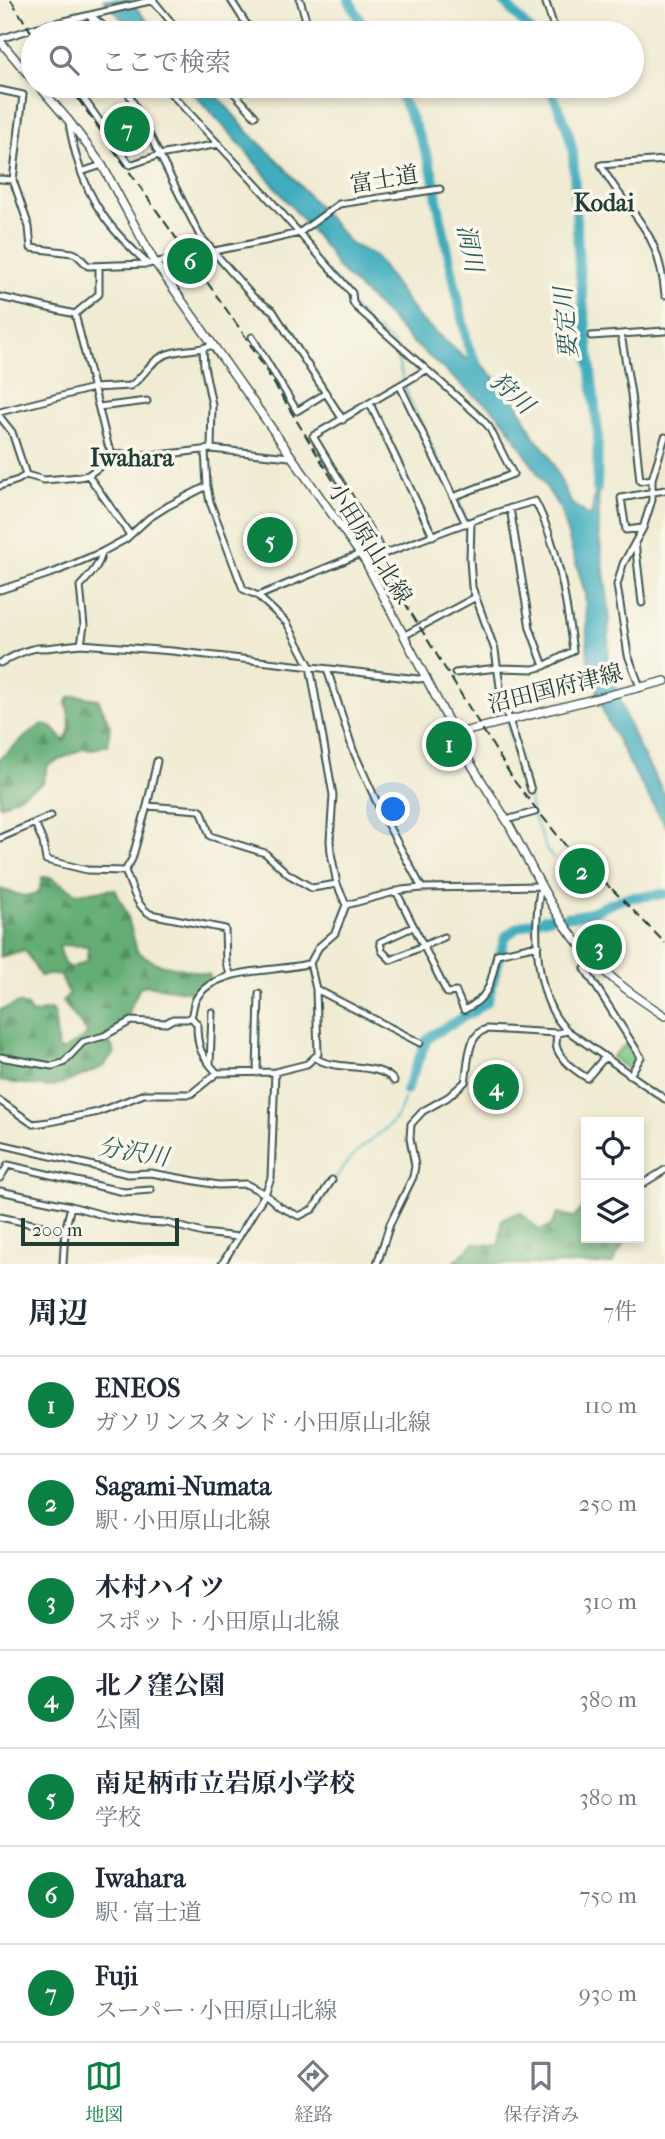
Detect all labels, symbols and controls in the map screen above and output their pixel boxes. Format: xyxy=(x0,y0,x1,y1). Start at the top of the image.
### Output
search box xyxy=(21,21,644,98)
icon: search xyxy=(45,41,83,79)
text: ここで検索 xyxy=(101,47,231,78)
pin: 7 xyxy=(104,103,150,155)
street label: 富士道 xyxy=(348,161,420,198)
district label: Kodai xyxy=(574,189,635,217)
water label: 洞川 xyxy=(452,222,489,277)
pin: 6 xyxy=(167,235,213,287)
water label: 要定川 xyxy=(549,283,583,360)
water label: 狩川 xyxy=(485,367,541,421)
district label: Iwahara xyxy=(90,444,175,472)
street label: 小田原山北線 xyxy=(322,478,418,609)
pin: 5 xyxy=(247,514,293,566)
street label: 沼田国府津線 xyxy=(485,659,625,718)
pin: 1 xyxy=(426,718,472,770)
your location xyxy=(376,792,410,826)
pin: 2 xyxy=(559,845,605,897)
pin: 3 xyxy=(576,921,622,973)
pin: 4 xyxy=(473,1061,519,1113)
map controls xyxy=(581,1117,644,1243)
button: locate xyxy=(581,1117,644,1180)
water label: 分沢川 xyxy=(95,1133,174,1172)
button: layers xyxy=(581,1180,644,1243)
scale bar xyxy=(21,1215,178,1247)
text: 200 m xyxy=(32,1219,83,1241)
text: 周辺 xyxy=(28,1296,88,1331)
text: 7件 xyxy=(603,1298,637,1325)
text: ENEOS xyxy=(95,1373,181,1404)
text: 1 xyxy=(47,1392,55,1419)
text: 110 m xyxy=(584,1392,637,1419)
text: ガソリンスタンド · 小田原山北線 xyxy=(95,1409,431,1436)
text: Sagami-Numata xyxy=(95,1471,271,1502)
text: 2 xyxy=(45,1490,57,1517)
text: 250 m xyxy=(579,1490,637,1517)
text: 駅 · 小田原山北線 xyxy=(95,1507,271,1534)
text: 木村ハイツ xyxy=(95,1572,225,1603)
text: 3 xyxy=(46,1588,56,1615)
text: 310 m xyxy=(583,1588,637,1615)
text: スポット · 小田原山北線 xyxy=(95,1608,340,1635)
text: 北ノ窪公園 xyxy=(95,1670,225,1701)
text: 4 xyxy=(44,1686,58,1713)
text: 380 m xyxy=(579,1686,637,1713)
text: 公園 xyxy=(95,1706,141,1733)
text: 南足柄市立岩原小学校 xyxy=(95,1768,355,1799)
text: 5 xyxy=(46,1784,56,1811)
text: 380 m xyxy=(579,1784,637,1811)
text: 学校 xyxy=(95,1804,141,1831)
text: Iwahara xyxy=(95,1863,185,1894)
text: 6 xyxy=(45,1882,57,1909)
text: 750 m xyxy=(579,1882,637,1909)
text: 駅 · 富士道 xyxy=(95,1899,202,1926)
text: Fuji xyxy=(95,1961,138,1992)
text: 7 xyxy=(45,1980,57,2007)
text: 930 m xyxy=(579,1980,637,2007)
text: スーパー · 小田原山北線 xyxy=(95,1997,337,2024)
tab: 地図 xyxy=(85,2057,124,2126)
tab: 経路 xyxy=(294,2057,333,2126)
tab: 保存済み xyxy=(503,2057,580,2126)

